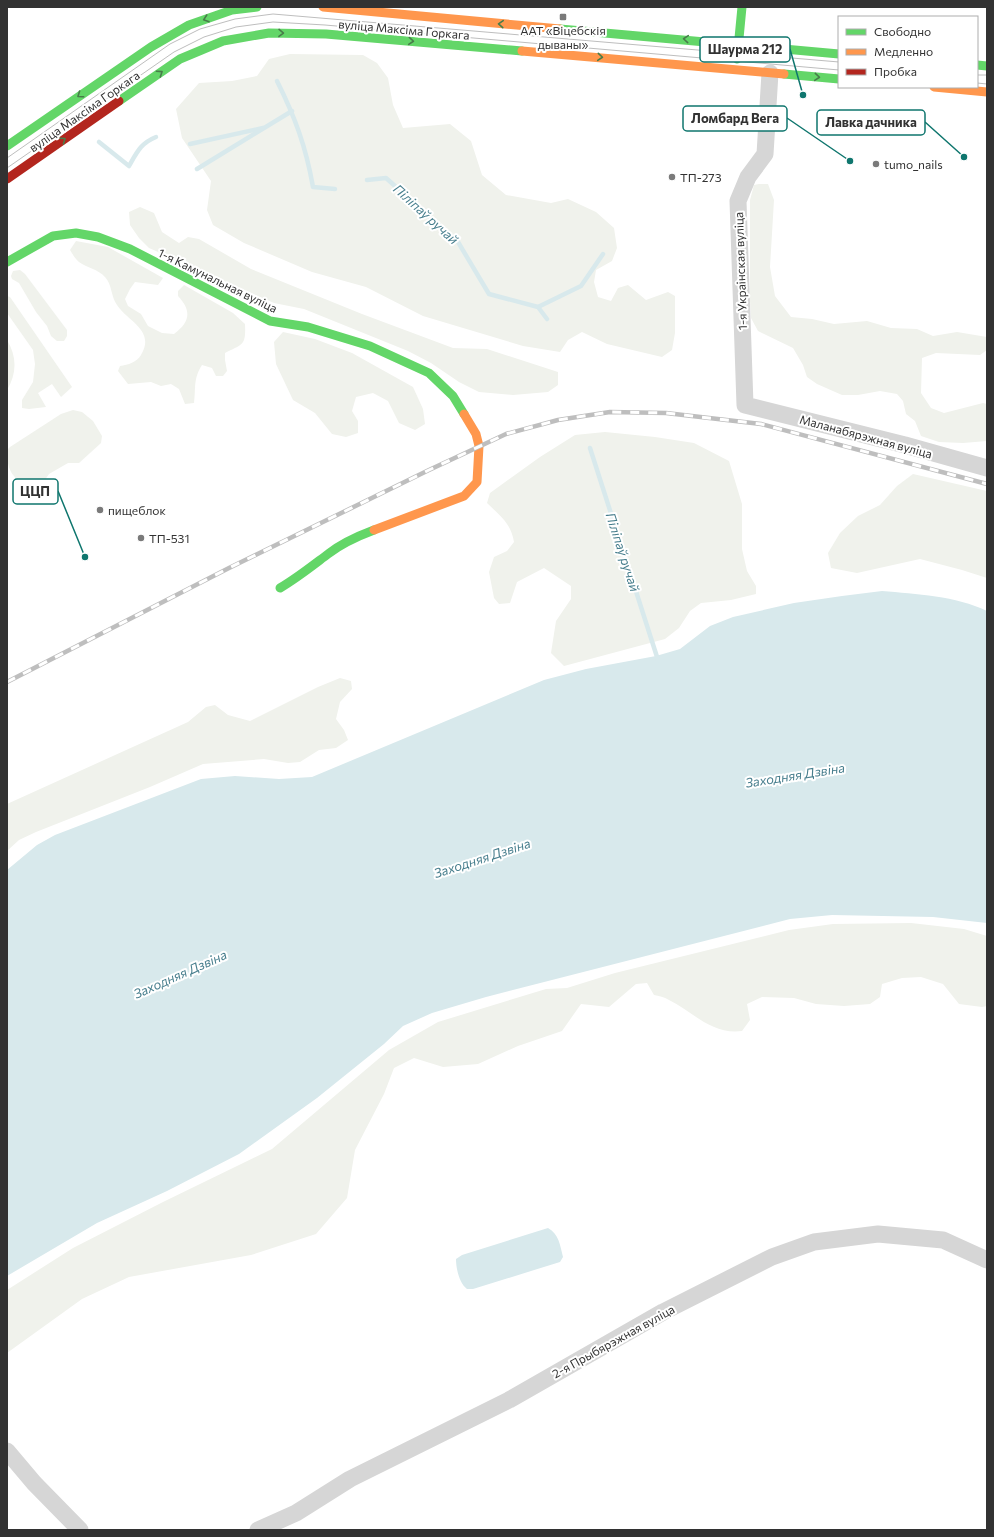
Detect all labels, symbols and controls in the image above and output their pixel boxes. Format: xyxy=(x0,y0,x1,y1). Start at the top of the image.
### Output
marker: ААТ «Віцебскія дываны» xyxy=(558,12,568,22)
one-way arrow xyxy=(202,14,209,23)
street label: вуліца Максіма Горкага xyxy=(338,16,470,42)
legend xyxy=(838,16,978,88)
one-way arrow xyxy=(498,19,504,28)
place label: ААТ «Віцебскія дываны» xyxy=(520,23,606,51)
text: Свободно xyxy=(874,24,931,38)
one-way arrow xyxy=(278,29,284,37)
one-way arrow xyxy=(683,35,689,44)
one-way arrow xyxy=(408,37,414,46)
callout: Шаурма 212 xyxy=(700,37,790,62)
text: Шаурма 212 xyxy=(708,41,782,57)
text: Медленно xyxy=(874,44,933,58)
one-way arrow xyxy=(597,53,603,62)
text: Пробка xyxy=(874,64,917,78)
street label: вуліца Максіма Горкага xyxy=(26,68,142,154)
one-way arrow xyxy=(156,70,163,78)
one-way arrow xyxy=(814,72,820,81)
one-way arrow xyxy=(77,90,84,98)
callout: Ломбард Вега xyxy=(683,106,787,131)
text: Ломбард Вега xyxy=(691,110,779,126)
callout: Лавка дачника xyxy=(817,110,925,135)
text: Лавка дачника xyxy=(825,114,917,130)
one-way arrow xyxy=(58,138,65,145)
place label: tumo_nails xyxy=(884,157,943,171)
marker: tumo_nails xyxy=(871,159,881,169)
place label: ТП-273 xyxy=(680,170,722,184)
marker: ТП-273 xyxy=(667,172,677,182)
water label: Піліпаў ручай xyxy=(390,181,462,248)
street label: 1-я Украінская вуліца xyxy=(731,212,749,330)
street label: 1-я Камунальная вуліца xyxy=(156,245,280,315)
street label: Маланабярэжная вуліца xyxy=(798,412,934,460)
callout: ЦЦП xyxy=(13,479,58,504)
text: ЦЦП xyxy=(20,483,50,499)
place label: пищеблок xyxy=(108,503,166,517)
marker: пищеблок xyxy=(95,505,105,515)
water label: Піліпаў ручай xyxy=(603,511,643,594)
place label: ТП-531 xyxy=(149,531,190,545)
marker: ТП-531 xyxy=(136,533,146,543)
water label: Заходняя Дзвіна xyxy=(744,759,846,791)
water label: Заходняя Дзвіна xyxy=(432,835,533,881)
water label: Заходняя Дзвіна xyxy=(131,946,229,1002)
street label: 2-я Прыбярэжная вуліца xyxy=(549,1301,677,1381)

